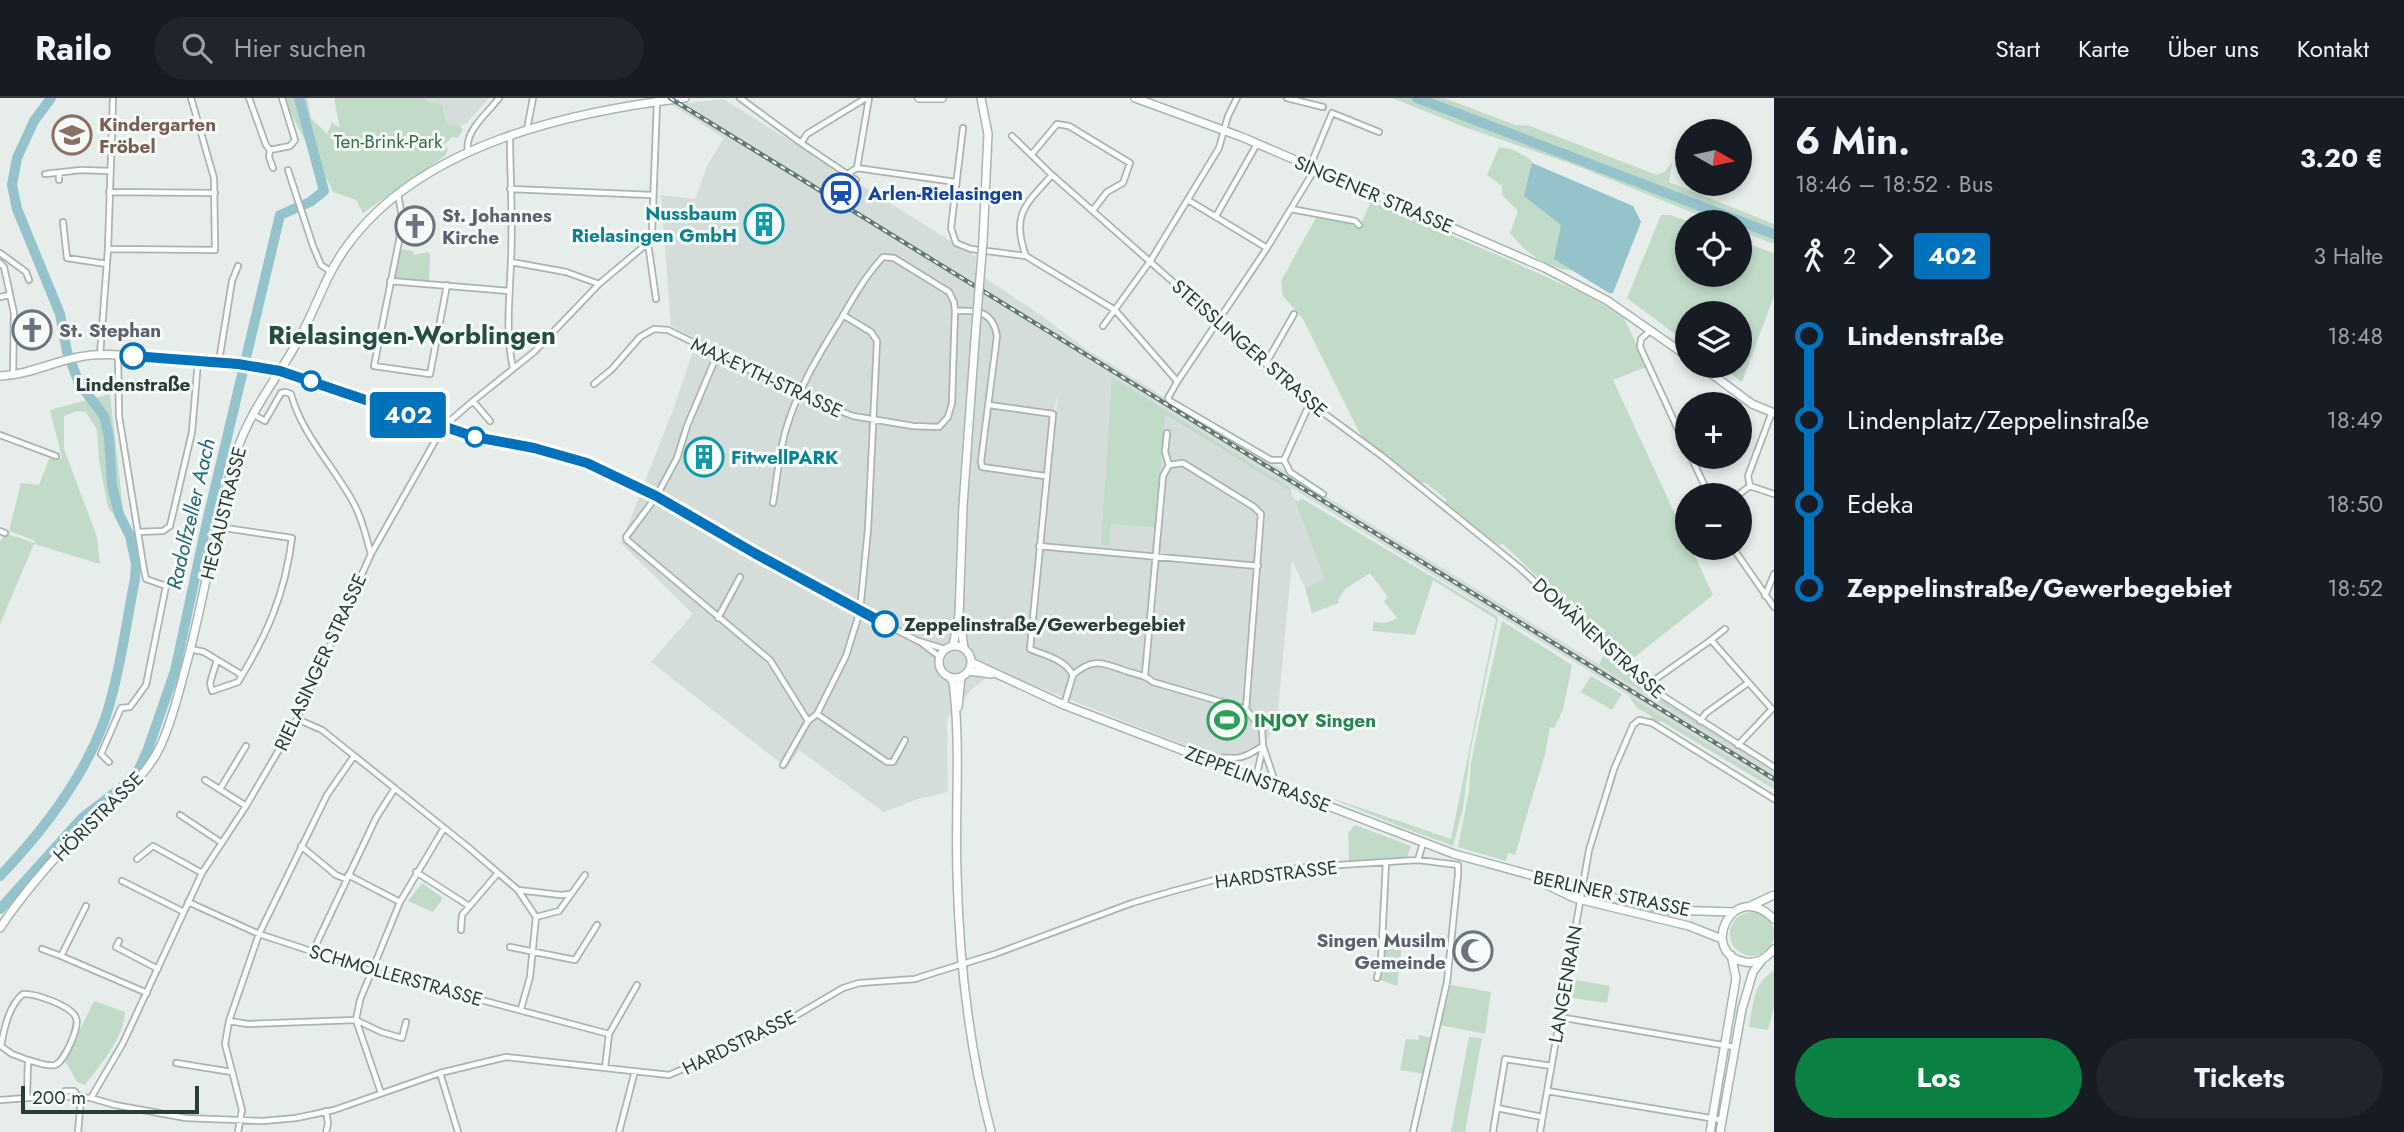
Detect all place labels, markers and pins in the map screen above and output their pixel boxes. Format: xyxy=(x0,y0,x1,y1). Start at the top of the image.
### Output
place label: Kindergarten Fröbel xyxy=(99,111,216,160)
school or university icon: Kindergarten Fröbel xyxy=(51,114,93,156)
station icon: Arlen-Rielasingen xyxy=(820,172,862,214)
place label: Arlen-Rielasingen xyxy=(867,180,1023,207)
place label: Nussbaum Rielasingen GmbH xyxy=(572,200,737,249)
place label: St. Johannes Kirche xyxy=(442,202,552,251)
building icon: Nussbaum Rielasingen GmbH xyxy=(743,203,785,245)
church icon: St. Johannes Kirche xyxy=(394,205,436,247)
church icon: St. Stephan xyxy=(11,309,53,351)
place label: St. Stephan xyxy=(59,317,161,344)
marker: Lindenstraße xyxy=(120,343,146,369)
place label: Lindenstraße xyxy=(76,371,191,398)
unlabelled marker xyxy=(301,371,321,391)
unlabelled marker xyxy=(465,427,485,447)
building icon: FitwellPARK xyxy=(683,436,725,478)
place label: FitwellPARK xyxy=(731,444,839,471)
marker: Zeppelinstraße/Gewerbegebiet xyxy=(872,611,898,637)
place label: Zeppelinstraße/Gewerbegebiet xyxy=(904,611,1185,638)
sports icon: INJOY Singen xyxy=(1206,699,1248,741)
place label: INJOY Singen xyxy=(1254,707,1376,734)
place label: Singen Musilm Gemeinde xyxy=(1316,927,1446,976)
mosque icon: Singen Musilm Gemeinde xyxy=(1452,930,1494,972)

